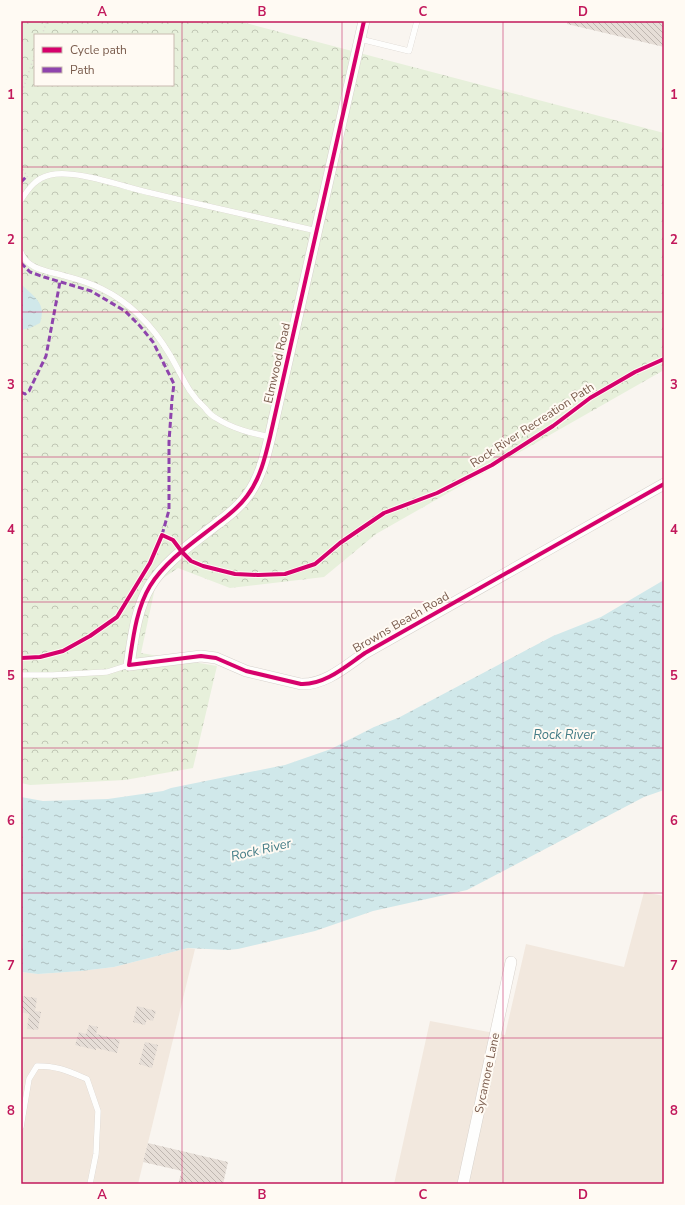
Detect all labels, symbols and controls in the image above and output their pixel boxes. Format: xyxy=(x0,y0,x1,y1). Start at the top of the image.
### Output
text: A xyxy=(97,3,107,21)
text: B xyxy=(258,3,267,21)
text: C xyxy=(419,3,428,21)
text: D xyxy=(578,3,588,21)
legend xyxy=(34,34,174,86)
text: Cycle path xyxy=(70,42,127,58)
text: Path xyxy=(70,62,95,78)
text: 1 xyxy=(7,86,15,104)
text: 1 xyxy=(670,86,678,104)
text: 2 xyxy=(7,231,15,249)
text: 2 xyxy=(670,231,678,249)
street label: Elmwood Road xyxy=(260,321,294,405)
text: 3 xyxy=(7,376,15,394)
text: 3 xyxy=(670,376,678,394)
street label: Rock River Recreation Path xyxy=(467,379,597,471)
text: 4 xyxy=(7,521,15,539)
text: 4 xyxy=(670,521,678,539)
street label: Browns Beach Road xyxy=(350,588,452,656)
text: 5 xyxy=(7,667,15,685)
text: 5 xyxy=(670,667,678,685)
water label: Rock River xyxy=(533,726,595,744)
text: 6 xyxy=(7,812,15,830)
text: 6 xyxy=(670,812,678,830)
water label: Rock River xyxy=(229,834,293,866)
text: 7 xyxy=(7,957,15,975)
text: 7 xyxy=(670,957,678,975)
street label: Sycamore Lane xyxy=(471,1031,503,1115)
text: 8 xyxy=(7,1102,15,1120)
text: 8 xyxy=(670,1102,678,1120)
text: A xyxy=(97,1186,107,1204)
text: B xyxy=(258,1186,267,1204)
text: C xyxy=(419,1186,428,1204)
text: D xyxy=(578,1186,588,1204)

